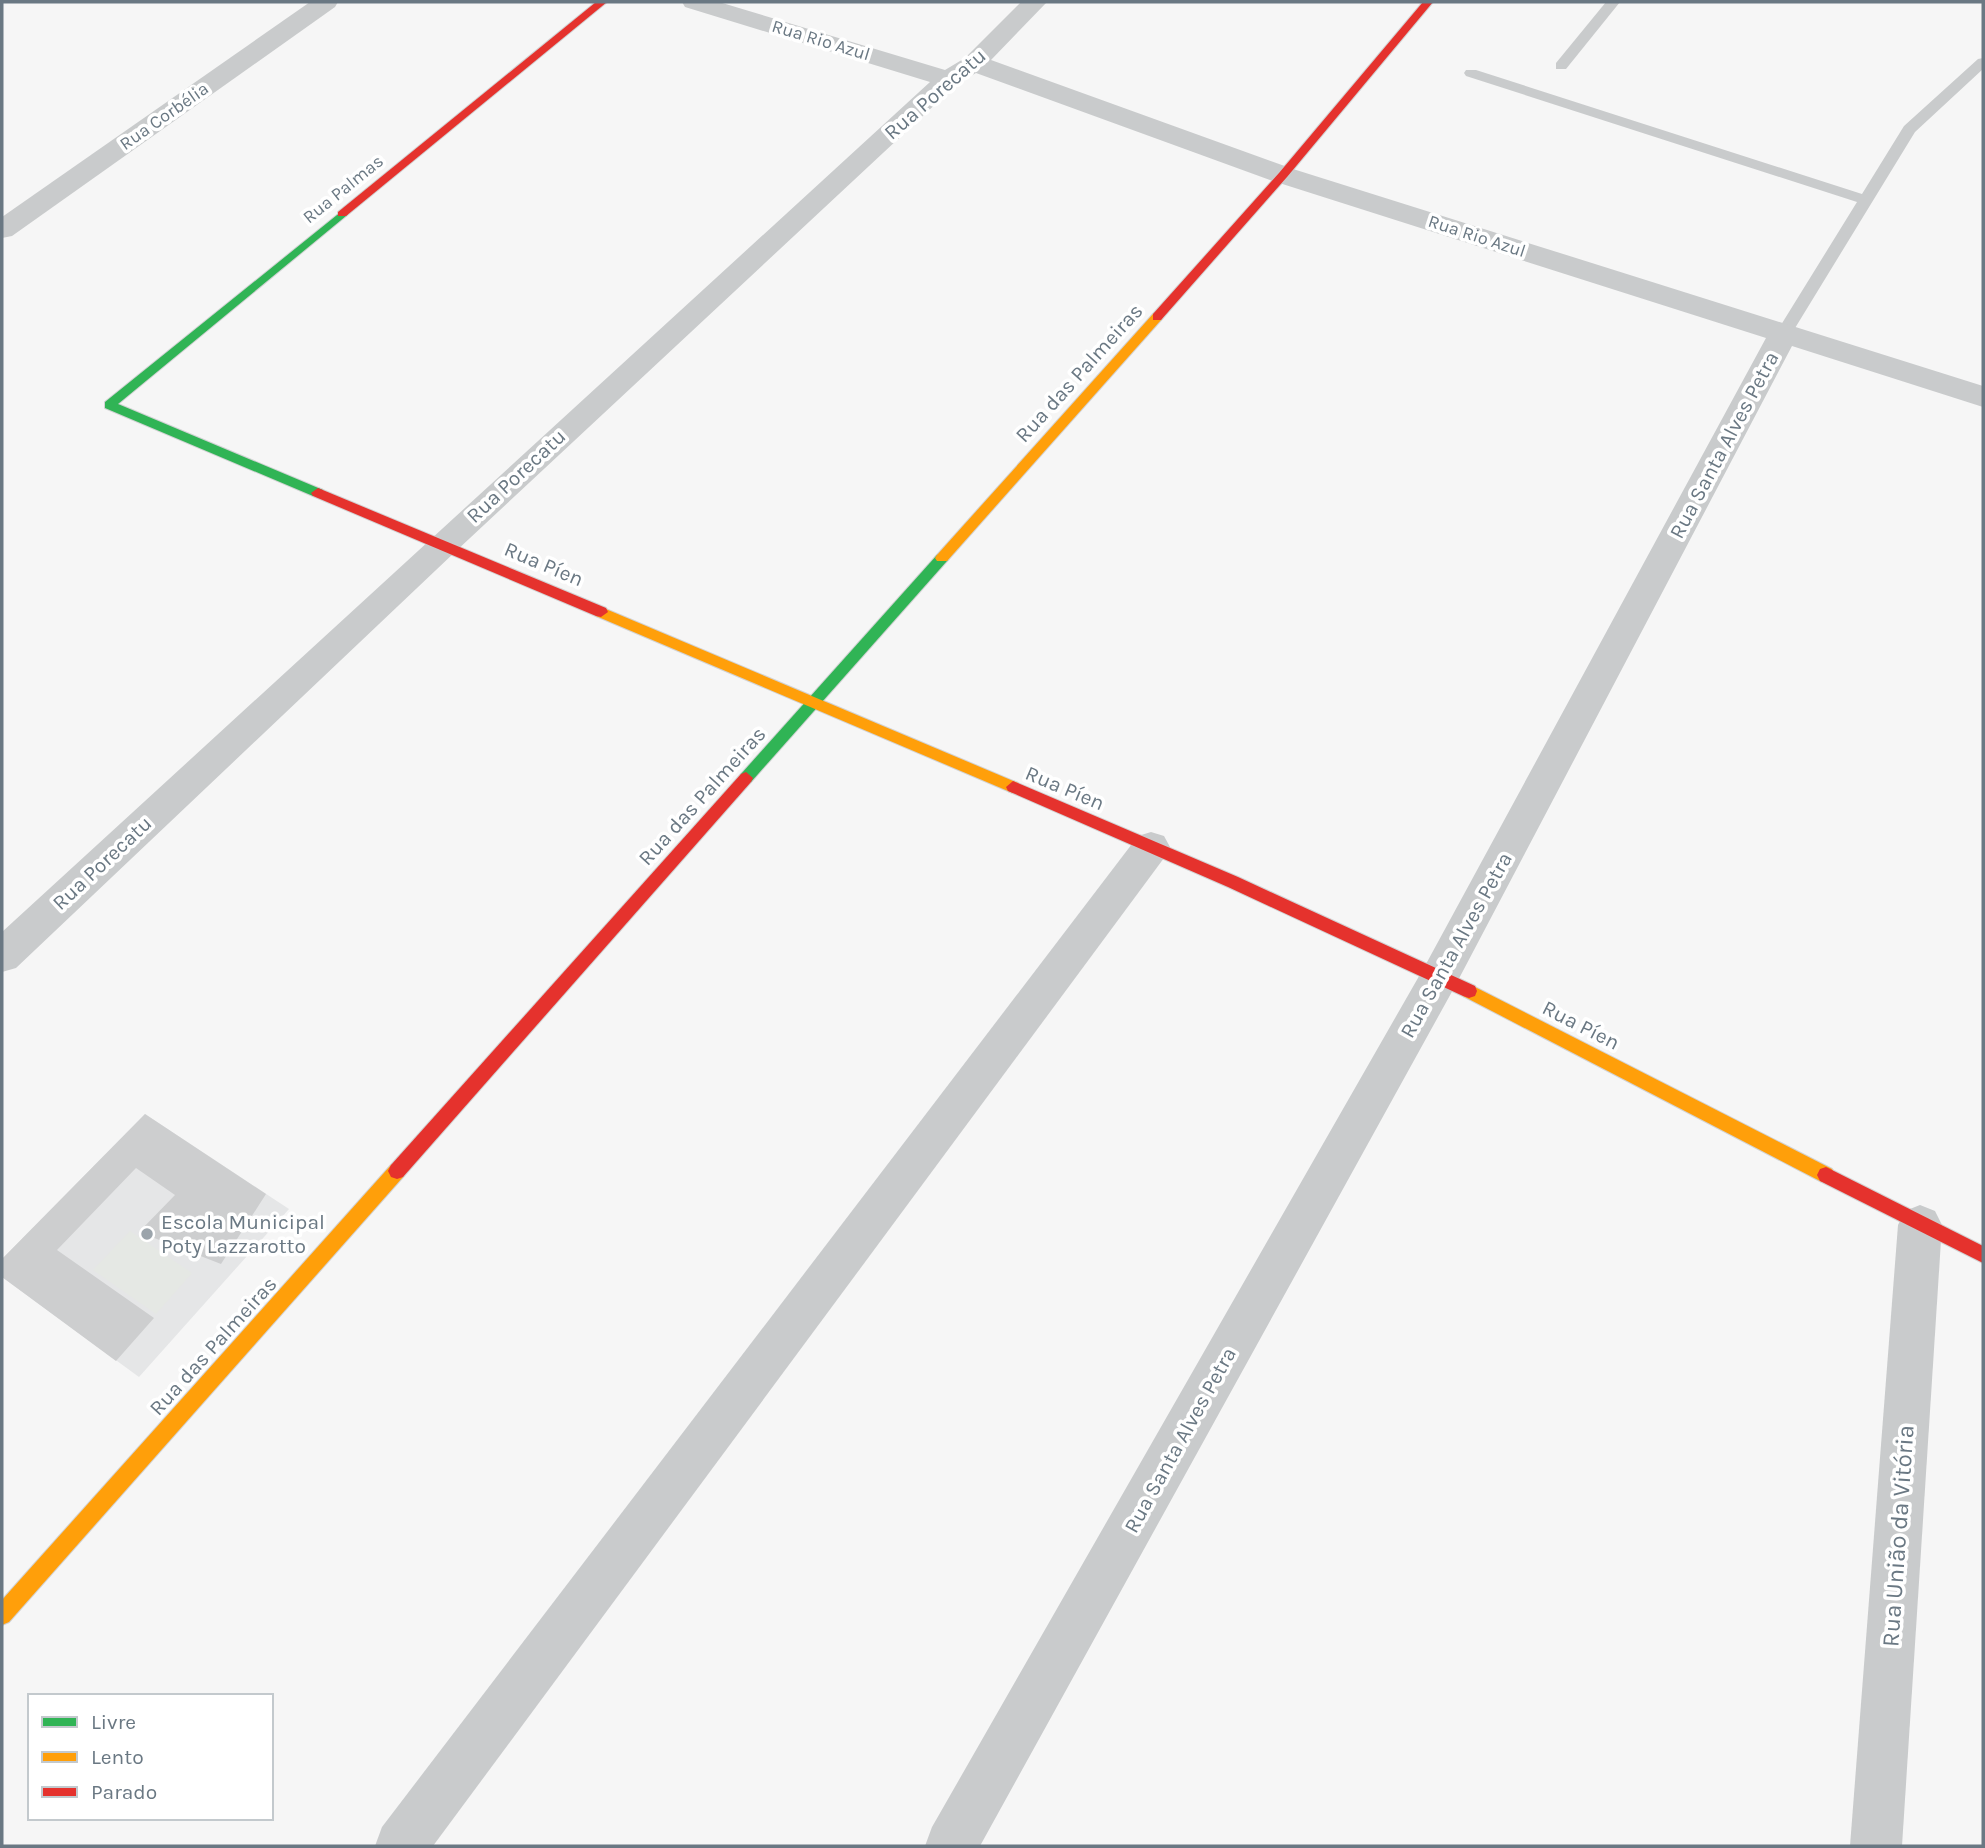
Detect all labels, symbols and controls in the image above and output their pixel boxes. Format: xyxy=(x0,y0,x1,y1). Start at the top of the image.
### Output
street label: Rua Rio Azul xyxy=(769,15,873,65)
street label: Rua Porecatu xyxy=(879,43,991,145)
street label: Rua Corbélia xyxy=(115,77,213,155)
street label: Rua Palmas xyxy=(298,150,388,228)
street label: Rua Rio Azul xyxy=(1425,210,1529,262)
street label: Rua das Palmeiras xyxy=(1010,299,1148,447)
street label: Rua Santa Alves Petra xyxy=(1665,347,1783,543)
street label: Rua Porecatu xyxy=(462,424,570,528)
street label: Rua Píen xyxy=(501,537,587,591)
street label: Rua das Palmeiras xyxy=(633,722,771,870)
street label: Rua Píen xyxy=(1022,761,1108,815)
street label: Rua Porecatu xyxy=(48,811,156,915)
street label: Rua Santa Alves Petra xyxy=(1395,848,1517,1042)
street label: Rua Píen xyxy=(1538,995,1624,1055)
place label: Escola Municipal Poty Lazzarotto xyxy=(161,1210,325,1258)
marker: Escola Municipal Poty Lazzarotto xyxy=(139,1226,155,1242)
street label: Rua das Palmeiras xyxy=(144,1272,282,1420)
street label: Rua Santa Alves Petra xyxy=(1119,1343,1241,1537)
street label: Rua União da Vitória xyxy=(1876,1424,1920,1648)
legend xyxy=(28,1694,273,1820)
text: Livre xyxy=(91,1710,136,1734)
text: Lento xyxy=(91,1745,144,1769)
text: Parado xyxy=(91,1780,157,1804)

